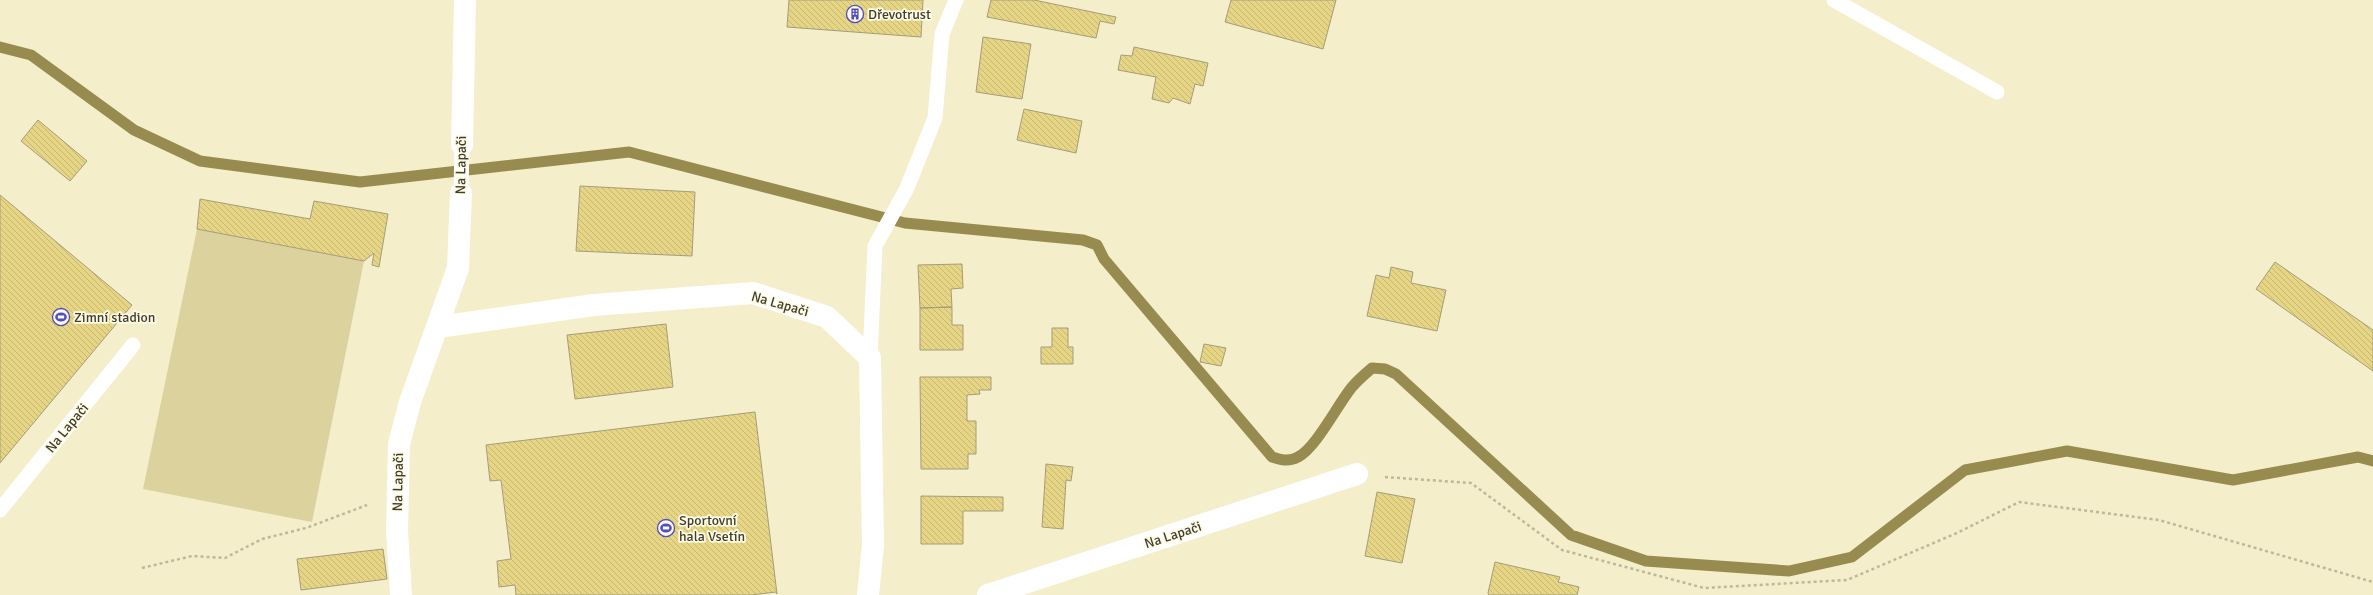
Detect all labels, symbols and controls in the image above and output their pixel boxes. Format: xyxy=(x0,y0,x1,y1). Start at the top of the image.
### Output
building icon: Dřevotrust xyxy=(845,4,865,24)
place label: Dřevotrust xyxy=(868,6,931,23)
street label: Na Lapači xyxy=(452,135,470,195)
street label: Na Lapači xyxy=(749,288,811,320)
sports icon: Zimní stadion xyxy=(51,307,71,327)
place label: Zimní stadion xyxy=(74,309,155,326)
street label: Na Lapači xyxy=(42,400,92,456)
street label: Na Lapači xyxy=(389,452,407,512)
place label: Sportovní hala Vsetín xyxy=(679,512,745,545)
sports icon: Sportovní hala Vsetín xyxy=(656,518,676,538)
street label: Na Lapači xyxy=(1142,518,1204,552)

